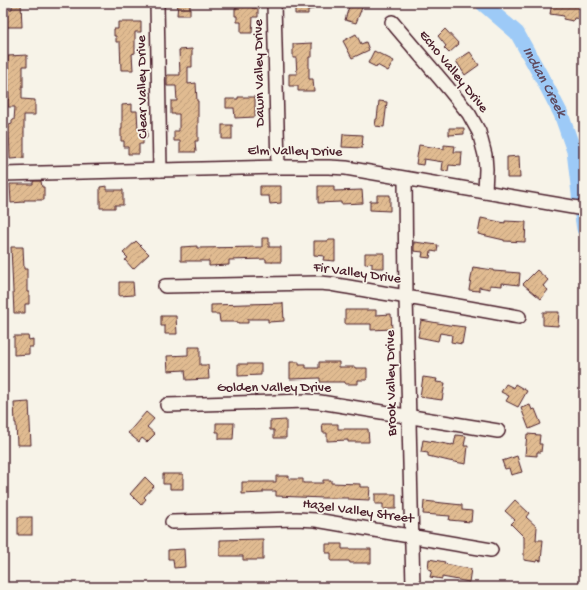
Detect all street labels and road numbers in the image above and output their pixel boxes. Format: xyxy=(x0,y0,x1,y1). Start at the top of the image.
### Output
street label: Dawn Valley Drive xyxy=(251,18,269,128)
street label: Echo Valley Drive xyxy=(415,27,492,117)
street label: Clear Valley Drive xyxy=(134,34,152,139)
street label: Elm Valley Drive xyxy=(247,143,343,161)
street label: Fir Valley Drive xyxy=(311,259,403,289)
street label: Brook Valley Drive xyxy=(383,329,401,437)
street label: Golden Valley Drive xyxy=(217,380,332,397)
street label: Hazel Valley Street xyxy=(301,496,416,528)

